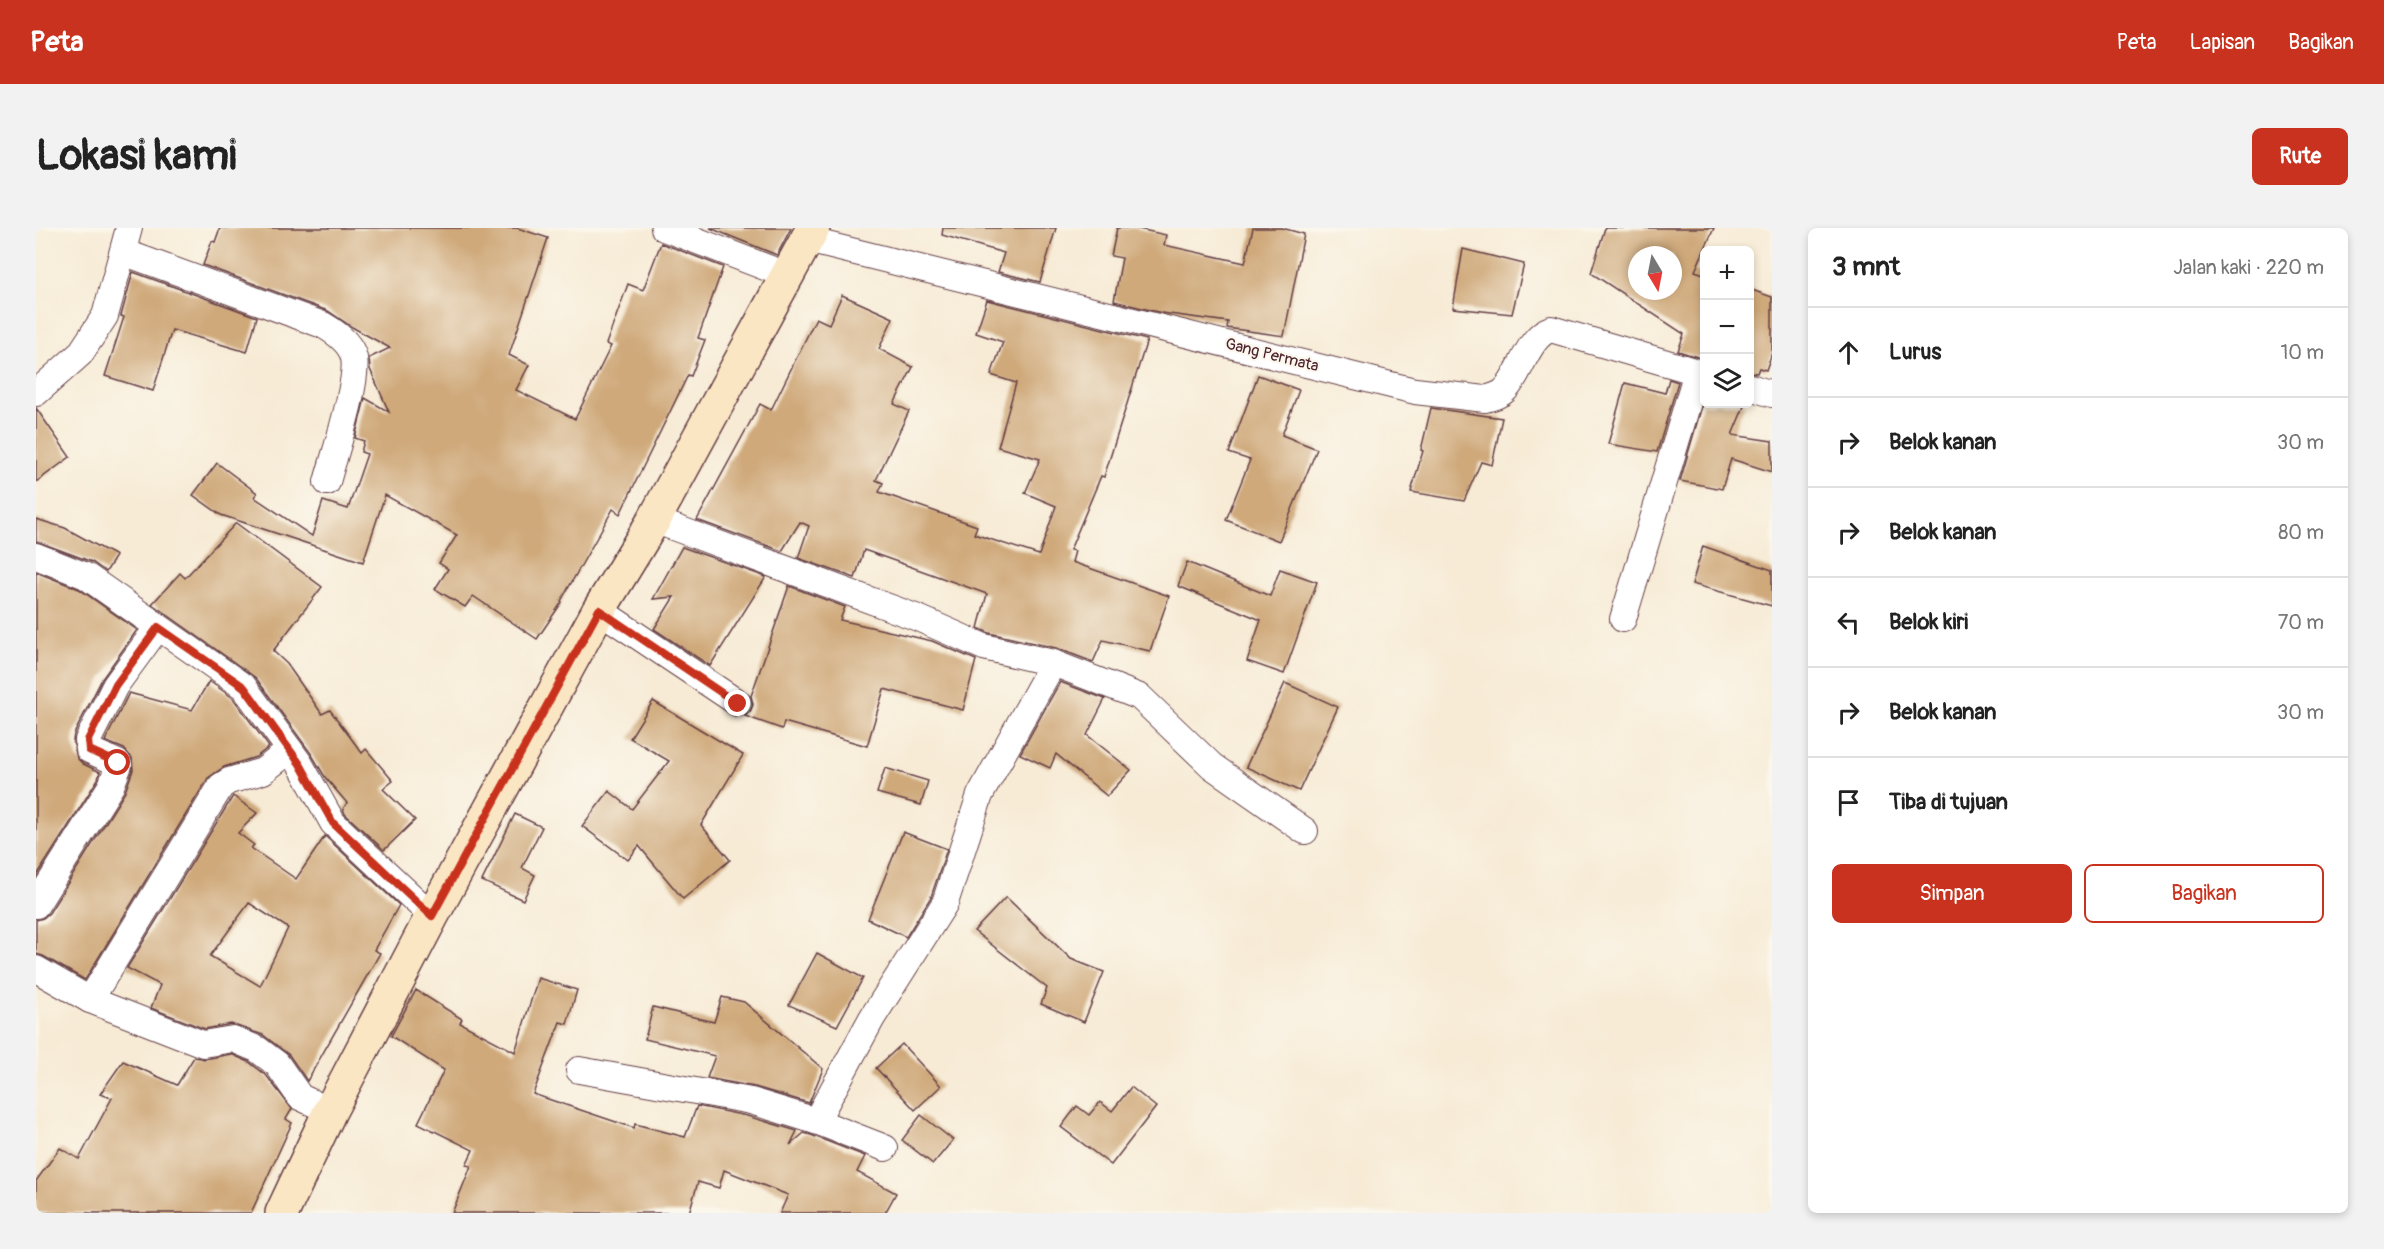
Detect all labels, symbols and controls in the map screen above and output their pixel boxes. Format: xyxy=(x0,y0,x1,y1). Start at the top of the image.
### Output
text: Peta xyxy=(30,25,84,60)
text: Peta xyxy=(2116,29,2157,56)
text: Lapisan xyxy=(2190,29,2255,56)
text: Bagikan xyxy=(2288,29,2354,56)
button: Rute xyxy=(2252,128,2348,185)
text: Lokasi kami xyxy=(36,130,236,182)
north arrow xyxy=(1628,246,1682,300)
map controls xyxy=(1700,246,1754,408)
button: + xyxy=(1700,246,1754,300)
text: 3 mnt xyxy=(1832,251,1900,283)
text: Jalan kaki · 220 m xyxy=(2173,255,2324,280)
button: − xyxy=(1700,300,1754,354)
street label: Gang Permata xyxy=(1223,334,1321,376)
icon: ahead xyxy=(1832,336,1865,369)
text: Lurus xyxy=(1889,338,1941,366)
text: 10 m xyxy=(2280,340,2324,365)
button: layers xyxy=(1700,354,1754,408)
icon: right xyxy=(1832,426,1865,459)
text: Belok kanan xyxy=(1889,428,1997,456)
text: 30 m xyxy=(2277,430,2324,455)
icon: right xyxy=(1832,516,1865,549)
text: Belok kanan xyxy=(1889,518,1997,546)
text: 80 m xyxy=(2278,520,2324,545)
icon: left xyxy=(1832,606,1865,639)
text: Belok kiri xyxy=(1889,608,1968,636)
text: 70 m xyxy=(2278,610,2324,635)
route end xyxy=(724,690,750,716)
icon: right xyxy=(1832,696,1865,729)
text: Belok kanan xyxy=(1889,698,1997,726)
text: 30 m xyxy=(2277,700,2324,725)
route start xyxy=(104,749,130,775)
icon: arrive xyxy=(1832,786,1865,819)
text: Tiba di tujuan xyxy=(1889,788,2008,816)
button: Simpan xyxy=(1832,864,2072,923)
button: Bagikan xyxy=(2084,864,2324,923)

